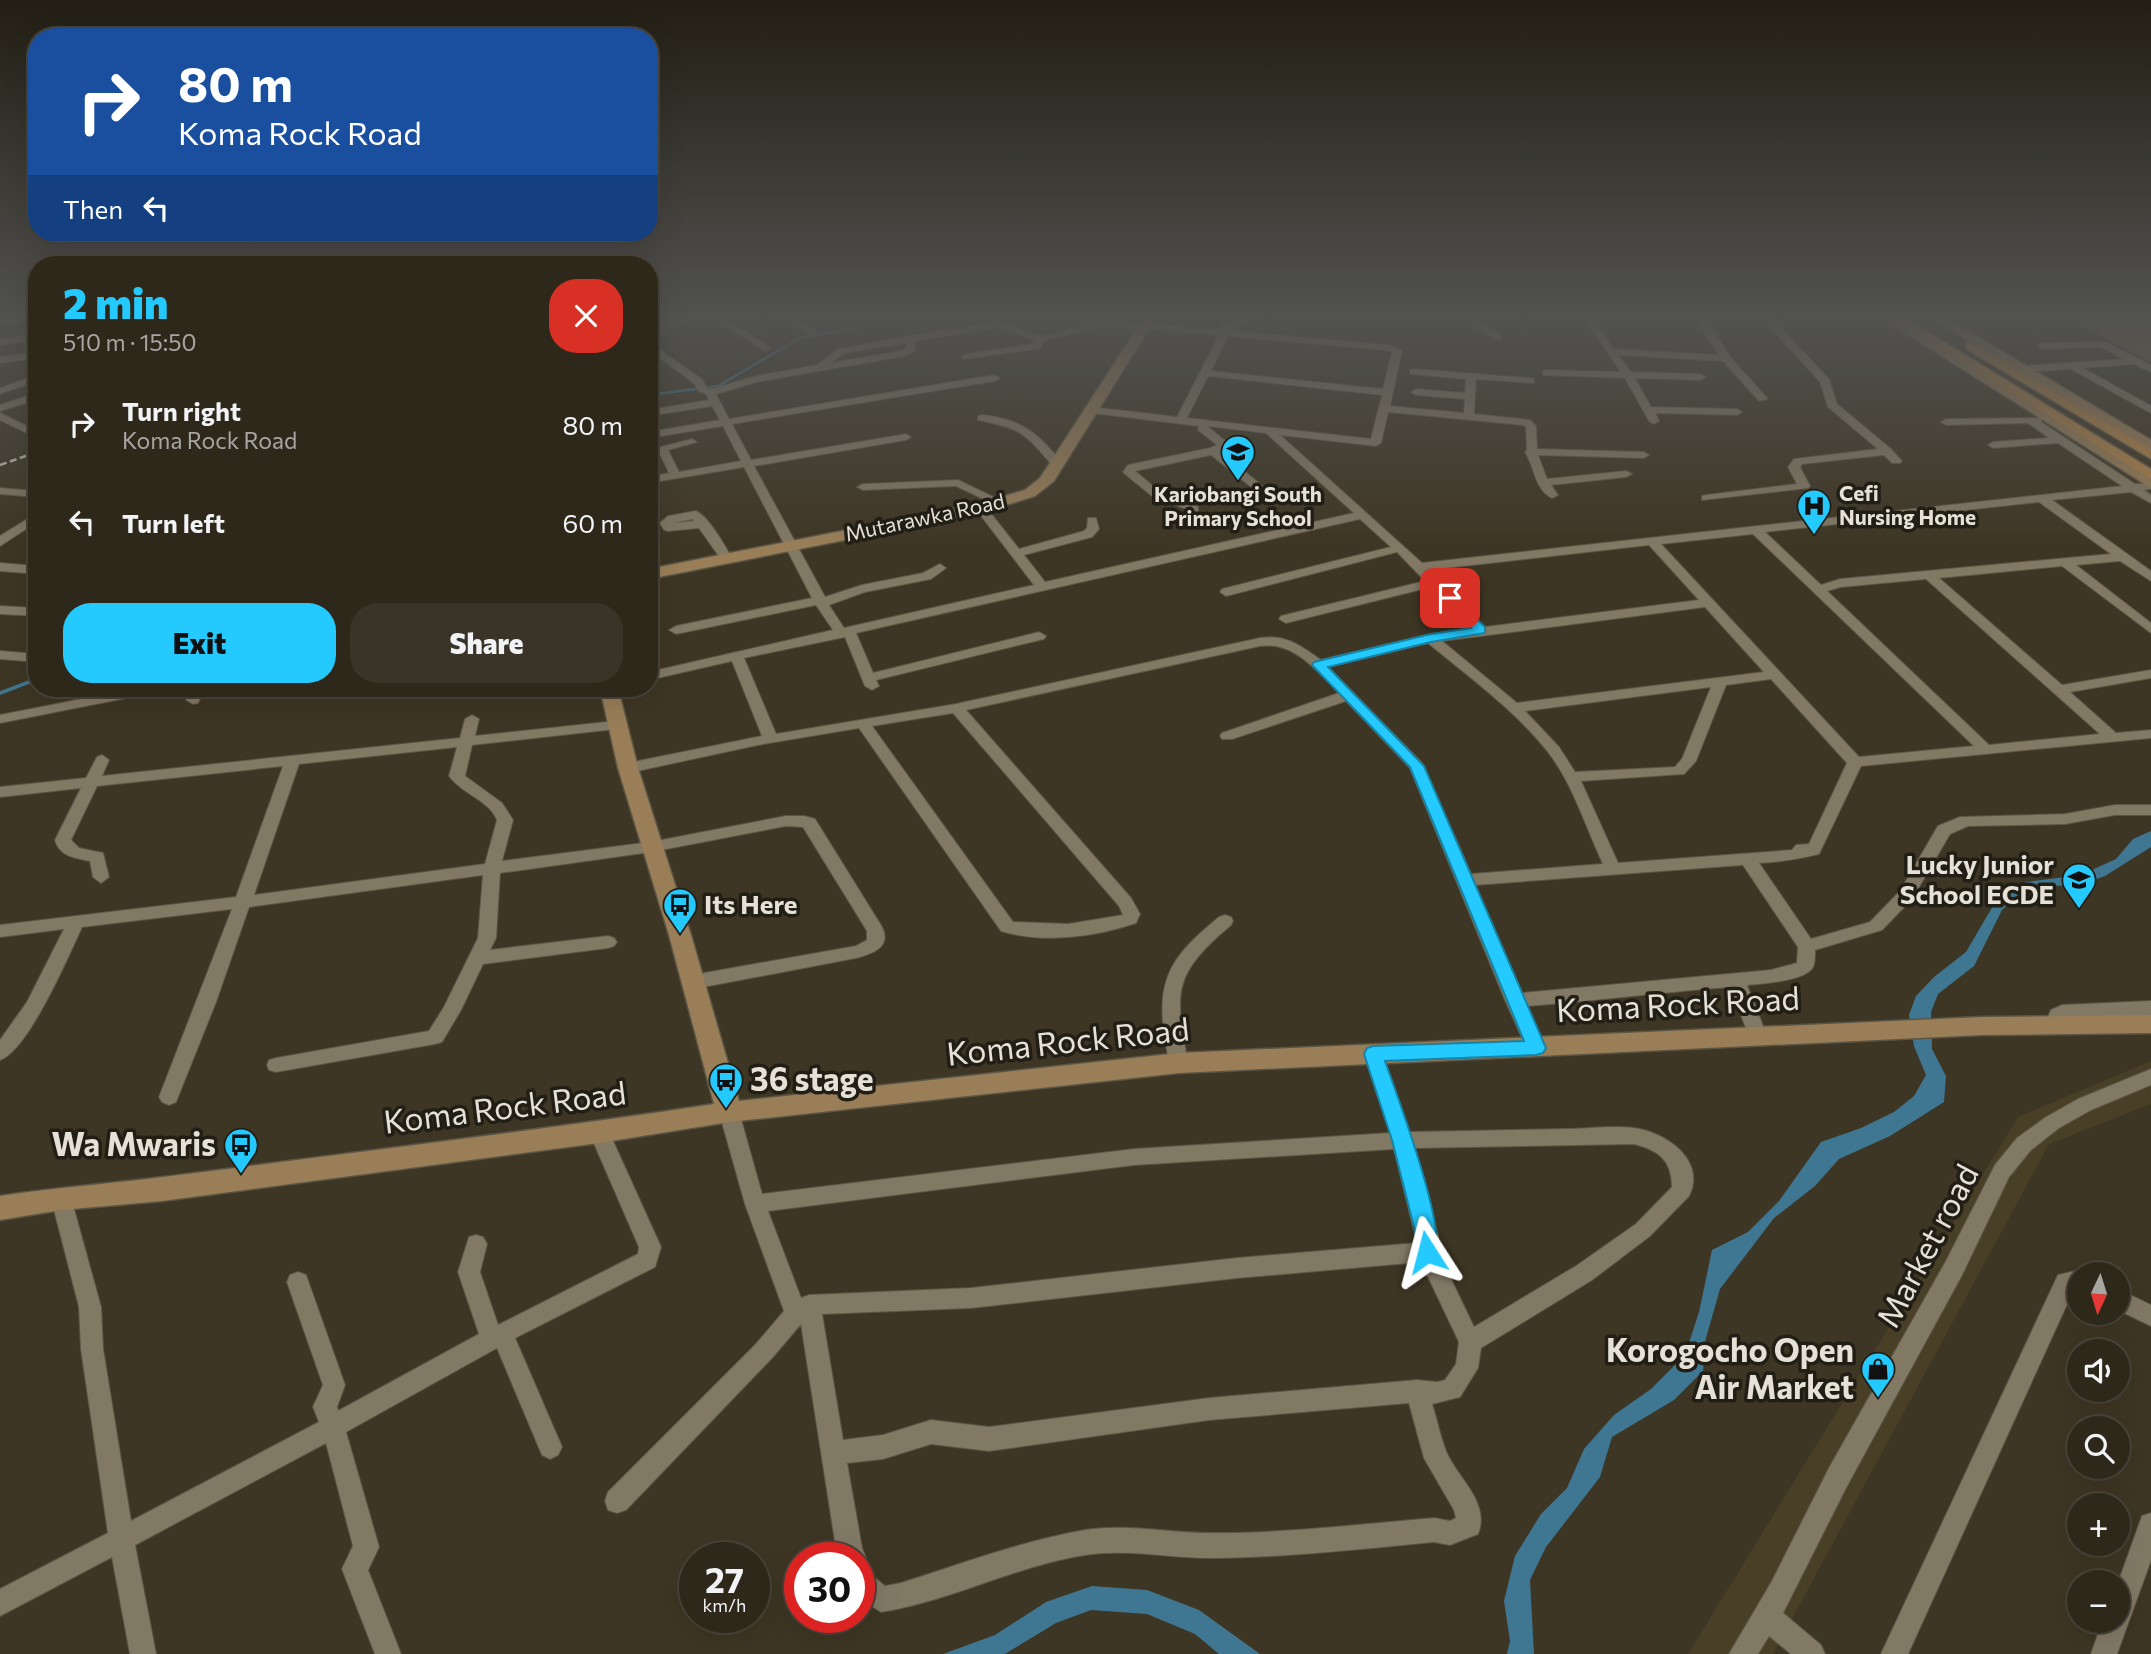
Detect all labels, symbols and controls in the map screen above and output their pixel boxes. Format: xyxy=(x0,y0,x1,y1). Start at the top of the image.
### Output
text: 80 m xyxy=(178,52,293,112)
icon: right xyxy=(63,56,154,147)
text: Koma Rock Road xyxy=(178,112,422,152)
icon: left xyxy=(137,189,175,227)
text: Then xyxy=(63,193,123,224)
text: 2 min xyxy=(63,276,169,328)
button: close xyxy=(549,279,623,353)
text: 510 m · 15:50 xyxy=(63,328,196,356)
text: Turn right xyxy=(122,395,241,426)
icon: right xyxy=(63,405,101,443)
text: 80 m xyxy=(563,409,623,440)
text: Koma Rock Road xyxy=(122,426,297,454)
school or university icon: Kariobangi South Primary School xyxy=(1219,433,1257,482)
place label: Cefi Nursing Home xyxy=(1839,480,1976,529)
place label: Kariobangi South Primary School xyxy=(1154,481,1322,530)
street label: Mutarawka Road xyxy=(843,487,1007,546)
hospital icon: Cefi Nursing Home xyxy=(1795,487,1833,536)
icon: left xyxy=(63,503,101,541)
text: Turn left xyxy=(122,507,225,538)
text: 60 m xyxy=(563,507,623,538)
pin xyxy=(1420,568,1480,628)
icon: arrive xyxy=(1431,579,1469,617)
button: Exit xyxy=(63,603,336,683)
button: Share xyxy=(350,603,623,683)
place label: Lucky Junior School ECDE xyxy=(1900,848,2054,909)
school or university icon: Lucky Junior School ECDE xyxy=(2060,861,2098,910)
bus stop icon: Its Here xyxy=(661,886,699,935)
place label: Its Here xyxy=(704,888,798,919)
street label: Koma Rock Road xyxy=(1555,977,1801,1029)
street label: Koma Rock Road xyxy=(944,1007,1191,1073)
place label: 36 stage xyxy=(750,1058,874,1098)
bus stop icon: 36 stage xyxy=(707,1061,745,1110)
street label: Koma Rock Road xyxy=(381,1071,628,1141)
place label: Wa Mwaris xyxy=(52,1123,216,1163)
bus stop icon: Wa Mwaris xyxy=(222,1126,260,1175)
street label: Market road xyxy=(1867,1157,1986,1333)
position arrow xyxy=(1390,1215,1464,1289)
north arrow xyxy=(2067,1262,2130,1325)
map controls xyxy=(2067,1262,2130,1633)
place label: Korogocho Open Air Market xyxy=(1606,1329,1854,1406)
button: sound xyxy=(2067,1339,2130,1402)
shop icon: Korogocho Open Air Market xyxy=(1859,1350,1897,1399)
button: search xyxy=(2067,1416,2130,1479)
button: + xyxy=(2067,1493,2130,1556)
speed limit sign: 30 xyxy=(784,1542,875,1633)
text: 27 xyxy=(705,1557,744,1600)
button: − xyxy=(2067,1570,2130,1633)
text: km/h xyxy=(703,1594,746,1616)

